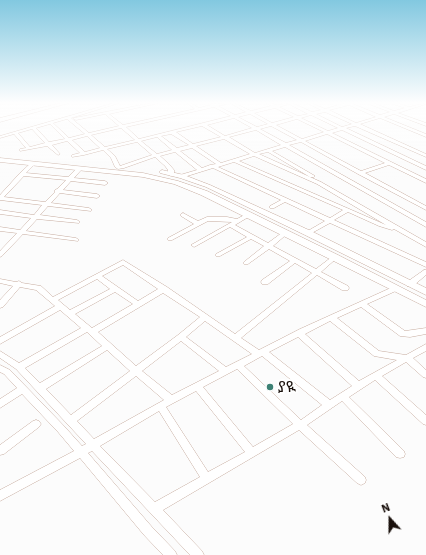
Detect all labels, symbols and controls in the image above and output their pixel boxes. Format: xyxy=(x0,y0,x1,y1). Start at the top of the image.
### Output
place label: ያዪ xyxy=(278,377,296,397)
marker: ያዪ xyxy=(265,382,275,392)
north arrow xyxy=(370,499,410,539)
text: N xyxy=(379,500,392,516)

